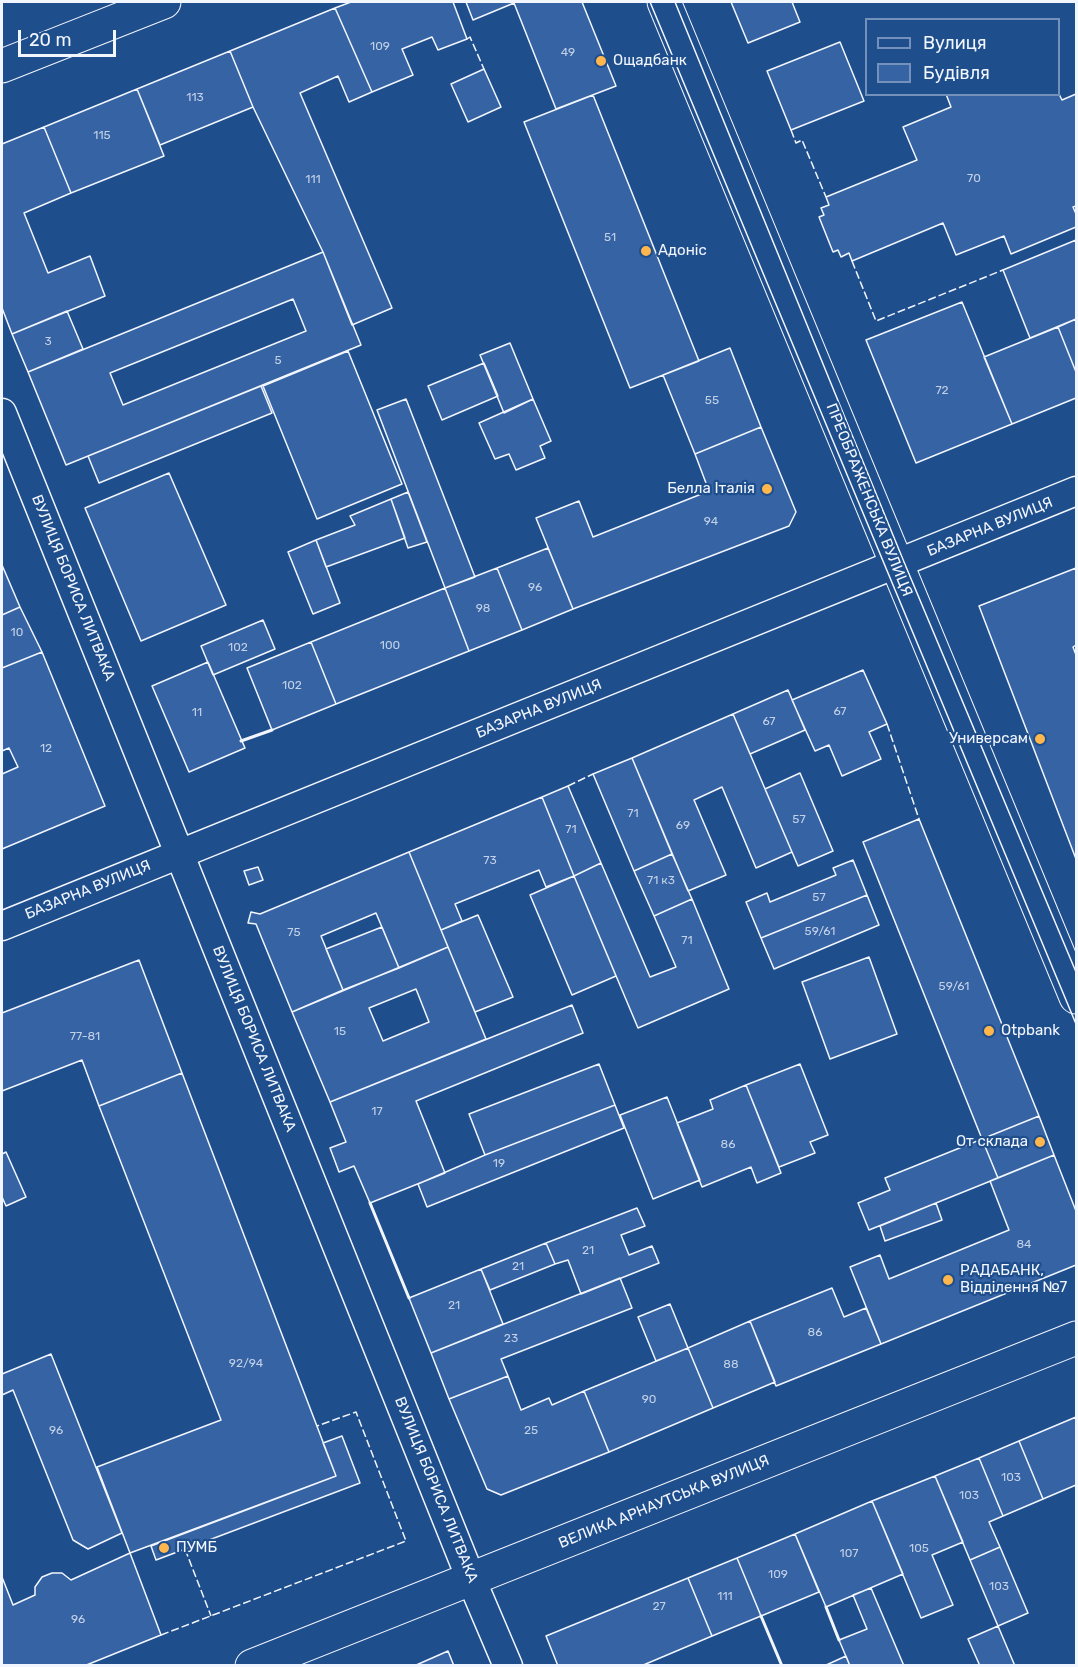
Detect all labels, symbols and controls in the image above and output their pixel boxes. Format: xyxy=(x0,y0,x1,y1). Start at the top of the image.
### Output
scale bar xyxy=(21,18,118,56)
legend xyxy=(865,18,1060,96)
text: 20 m xyxy=(29,29,71,51)
text: Вулиця xyxy=(923,32,987,54)
house number: 109 xyxy=(370,40,390,54)
house number: 49 xyxy=(561,46,575,60)
place label: Ощадбанк xyxy=(613,52,687,70)
marker: Ощадбанк xyxy=(594,54,608,68)
text: Будівля xyxy=(923,62,990,84)
house number: 113 xyxy=(186,91,204,105)
house number: 115 xyxy=(93,129,111,143)
house number: 70 xyxy=(967,172,981,186)
house number: 111 xyxy=(305,173,321,187)
house number: 51 xyxy=(604,231,616,245)
place label: Адоніс xyxy=(658,242,707,260)
marker: Адоніс xyxy=(639,244,653,258)
house number: 3 xyxy=(44,335,52,349)
house number: 5 xyxy=(274,354,282,368)
house number: 72 xyxy=(935,384,949,398)
house number: 55 xyxy=(705,394,719,408)
street label: ПРЕОБРАЖЕНСЬКА ВУЛИЦЯ xyxy=(822,401,916,599)
place label: Белла Італія xyxy=(667,480,755,498)
marker: Белла Італія xyxy=(760,482,774,496)
street label: ВУЛИЦЯ БОРИСА ЛИТВАКА xyxy=(27,492,119,684)
street label: БАЗАРНА ВУЛИЦЯ xyxy=(924,494,1056,560)
house number: 94 xyxy=(704,515,718,529)
house number: 96 xyxy=(528,581,542,595)
house number: 98 xyxy=(476,602,490,616)
house number: 10 xyxy=(11,626,23,640)
house number: 100 xyxy=(380,639,400,653)
house number: 102 xyxy=(228,641,248,655)
street label: БАЗАРНА ВУЛИЦЯ xyxy=(473,676,605,742)
house number: 102 xyxy=(282,679,302,693)
house number: 67 xyxy=(833,705,847,719)
house number: 11 xyxy=(192,706,202,720)
house number: 67 xyxy=(762,715,776,729)
place label: Универсам xyxy=(949,730,1028,748)
marker: Универсам xyxy=(1033,732,1047,746)
house number: 12 xyxy=(40,742,52,756)
house number: 71 xyxy=(627,807,639,821)
house number: 57 xyxy=(792,813,806,827)
house number: 69 xyxy=(676,819,690,833)
house number: 71 xyxy=(565,823,577,837)
house number: 73 xyxy=(483,854,497,868)
street label: БАЗАРНА ВУЛИЦЯ xyxy=(22,857,154,923)
house number: 71 к3 xyxy=(647,874,675,888)
house number: 57 xyxy=(812,891,826,905)
house number: 59/61 xyxy=(805,925,835,939)
house number: 75 xyxy=(287,926,301,940)
house number: 71 xyxy=(681,934,693,948)
street label: ВУЛИЦЯ БОРИСА ЛИТВАКА xyxy=(208,943,300,1135)
house number: 59/61 xyxy=(939,980,969,994)
place label: Otpbank xyxy=(1001,1022,1060,1040)
marker: Otpbank xyxy=(982,1024,996,1038)
house number: 15 xyxy=(334,1025,346,1039)
house number: 77-81 xyxy=(70,1030,100,1044)
house number: 17 xyxy=(371,1105,383,1119)
place label: От склада xyxy=(956,1133,1028,1151)
marker: От склада xyxy=(1033,1135,1047,1149)
house number: 86 xyxy=(721,1138,735,1152)
house number: 19 xyxy=(493,1157,505,1171)
house number: 84 xyxy=(1016,1238,1032,1252)
house number: 21 xyxy=(582,1244,594,1258)
house number: 21 xyxy=(512,1260,524,1274)
place label: РАДАБАНК, Відділення №7 xyxy=(960,1262,1067,1297)
marker: РАДАБАНК, Відділення №7 xyxy=(941,1273,955,1287)
house number: 21 xyxy=(448,1299,460,1313)
house number: 86 xyxy=(808,1326,822,1340)
house number: 23 xyxy=(504,1332,518,1346)
house number: 92/94 xyxy=(229,1357,263,1371)
house number: 88 xyxy=(723,1358,739,1372)
house number: 90 xyxy=(642,1393,656,1407)
street label: ВУЛИЦЯ БОРИСА ЛИТВАКА xyxy=(390,1394,482,1586)
house number: 96 xyxy=(49,1424,63,1438)
house number: 25 xyxy=(524,1424,538,1438)
street label: ВЕЛИКА АРНАУТСЬКА ВУЛИЦЯ xyxy=(556,1451,772,1553)
house number: 103 xyxy=(1001,1471,1021,1485)
house number: 103 xyxy=(959,1489,979,1503)
place label: ПУМБ xyxy=(176,1539,217,1557)
marker: ПУМБ xyxy=(157,1541,171,1555)
house number: 105 xyxy=(909,1542,929,1556)
house number: 107 xyxy=(840,1547,858,1561)
house number: 109 xyxy=(768,1568,788,1582)
house number: 103 xyxy=(989,1580,1009,1594)
house number: 111 xyxy=(717,1590,733,1604)
house number: 27 xyxy=(652,1600,666,1614)
house number: 96 xyxy=(71,1613,85,1627)

